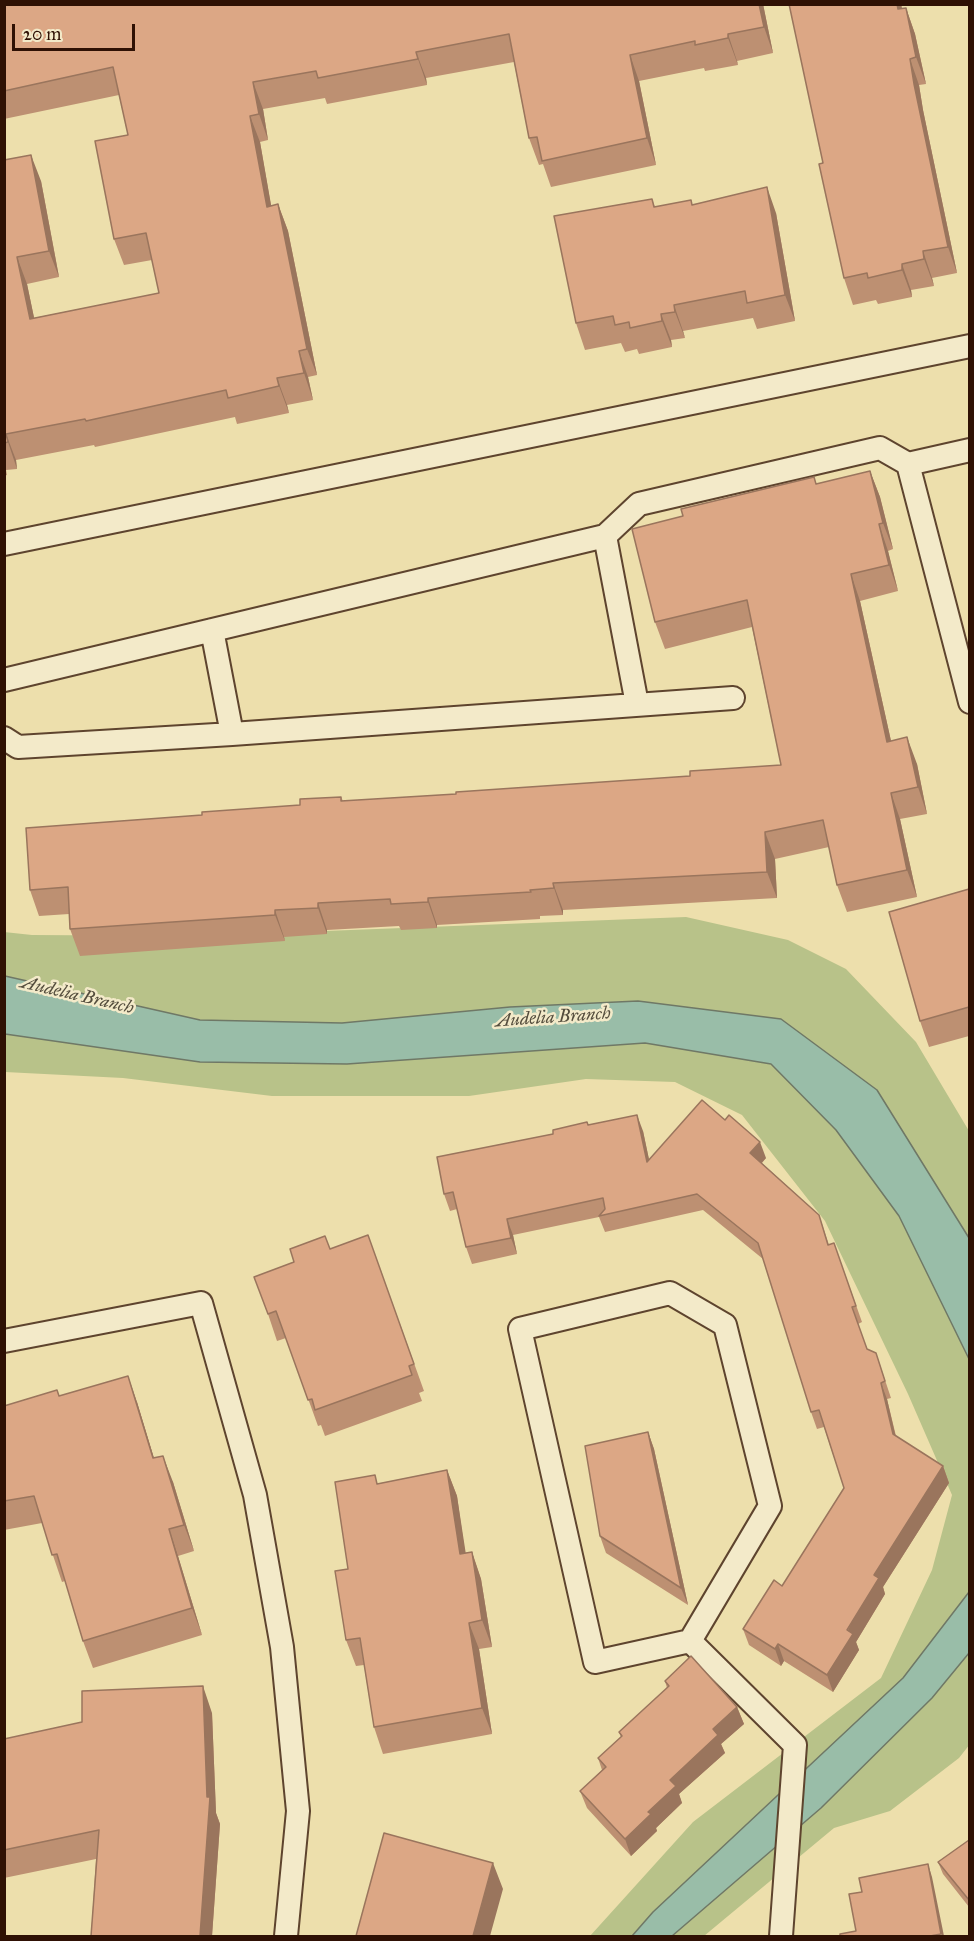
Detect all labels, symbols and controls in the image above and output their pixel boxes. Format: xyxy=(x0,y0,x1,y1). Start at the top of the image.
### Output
scale bar xyxy=(15,12,138,50)
text: 20 m xyxy=(23,23,61,45)
water label: Audelia Branch xyxy=(18,972,136,1020)
water label: Audelia Branch xyxy=(495,1003,611,1033)

